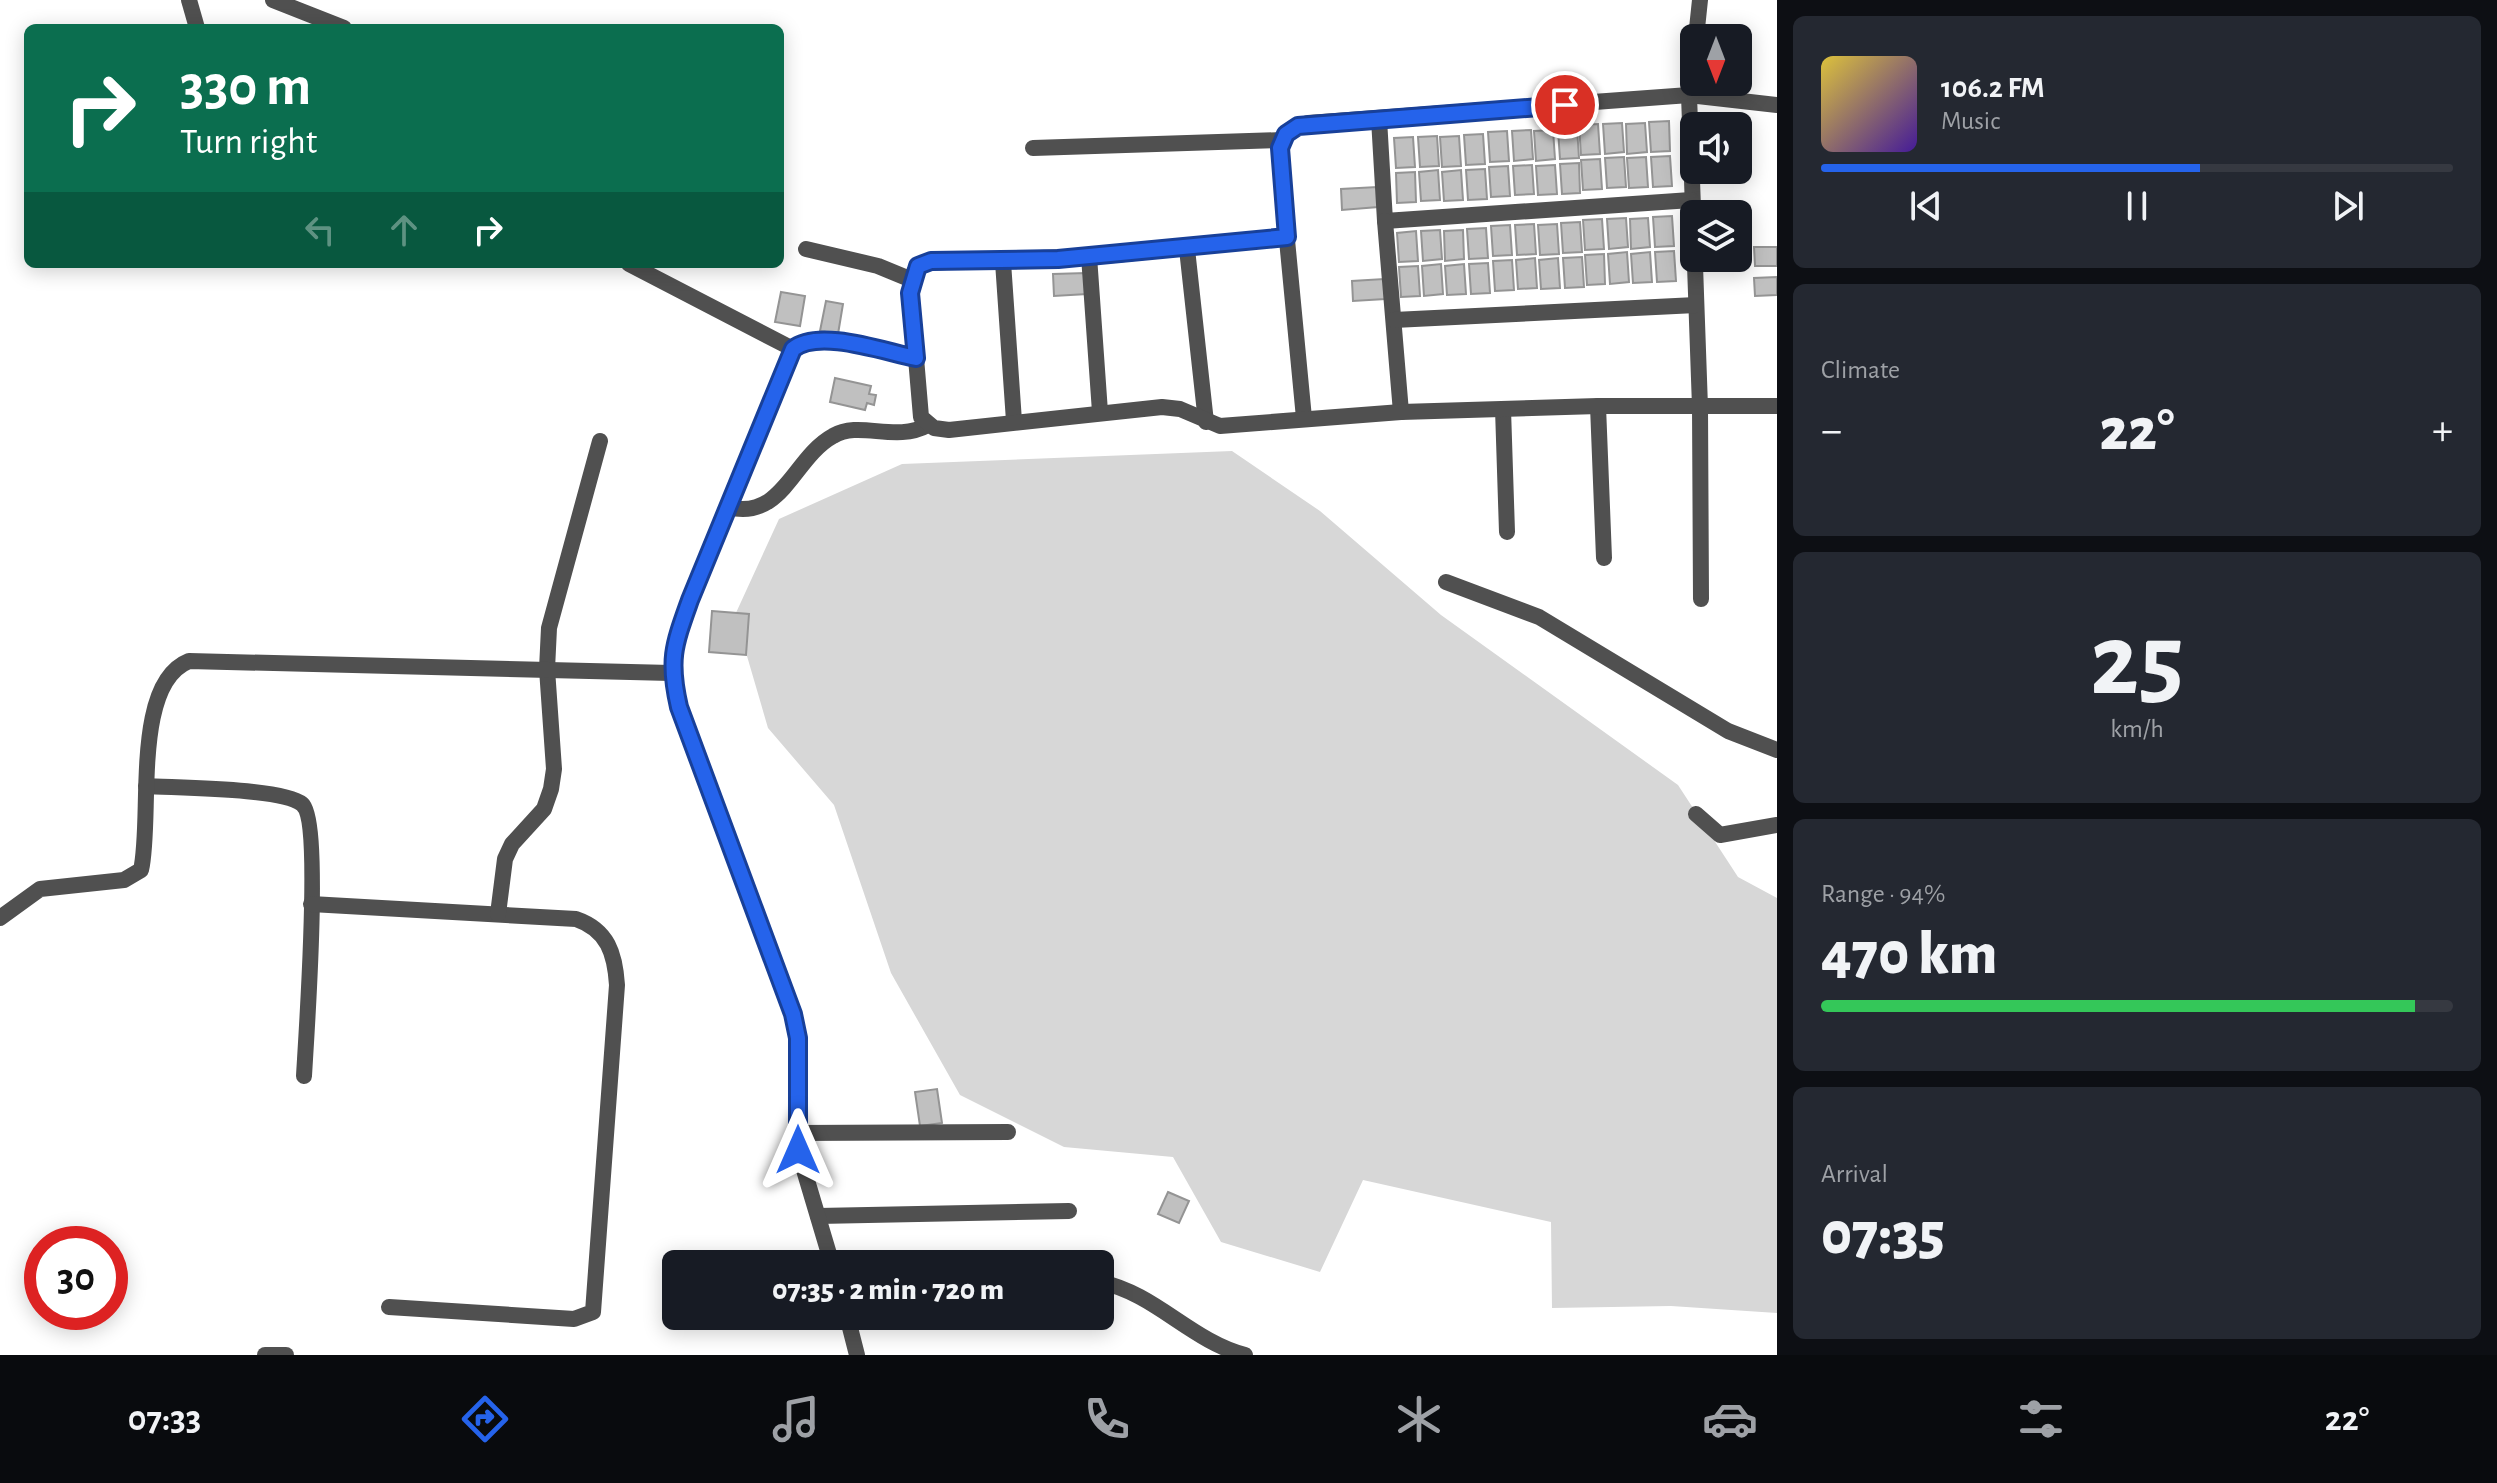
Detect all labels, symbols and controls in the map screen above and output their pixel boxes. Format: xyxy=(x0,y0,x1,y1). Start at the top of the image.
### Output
north arrow xyxy=(1680,24,1752,96)
map controls xyxy=(1680,24,1752,272)
icon: right xyxy=(48,56,152,160)
text: 330 m xyxy=(180,59,311,115)
pin xyxy=(1531,71,1599,139)
text: 106.2 FM xyxy=(1941,73,2045,103)
icon: arrive xyxy=(1543,83,1587,127)
text: Music xyxy=(1941,108,2000,134)
button: sound xyxy=(1680,112,1752,184)
text: Turn right xyxy=(180,124,317,160)
icon: previous xyxy=(1904,184,1948,228)
icon: pause xyxy=(2115,184,2159,228)
icon: next xyxy=(2326,184,2370,228)
button: layers xyxy=(1680,200,1752,272)
icon: left xyxy=(298,208,342,252)
icon: ahead xyxy=(382,208,426,252)
icon: right xyxy=(466,208,510,252)
text: Climate xyxy=(1821,357,1900,383)
text: 22° xyxy=(2100,401,2175,461)
text: − xyxy=(1821,409,1842,453)
text: + xyxy=(2432,409,2453,453)
text: 25 xyxy=(2090,610,2184,714)
text: km/h xyxy=(2110,716,2164,742)
text: Range · 94% xyxy=(1821,881,1945,907)
text: 470 km xyxy=(1821,925,1997,985)
position arrow xyxy=(756,1108,840,1192)
text: Arrival xyxy=(1821,1161,1888,1187)
text: 07:35 xyxy=(1821,1205,1945,1265)
speed limit sign: 30 xyxy=(24,1226,128,1330)
text: 07:35 · 2 min · 720 m xyxy=(772,1275,1004,1305)
icon: directions xyxy=(457,1391,513,1447)
icon: music xyxy=(768,1391,824,1447)
icon: phone xyxy=(1079,1391,1135,1447)
icon: climate xyxy=(1391,1391,1447,1447)
icon: car xyxy=(1702,1391,1758,1447)
icon: filters xyxy=(2013,1391,2069,1447)
text: 07:33 xyxy=(128,1401,201,1437)
text: 22° xyxy=(2325,1401,2369,1437)

